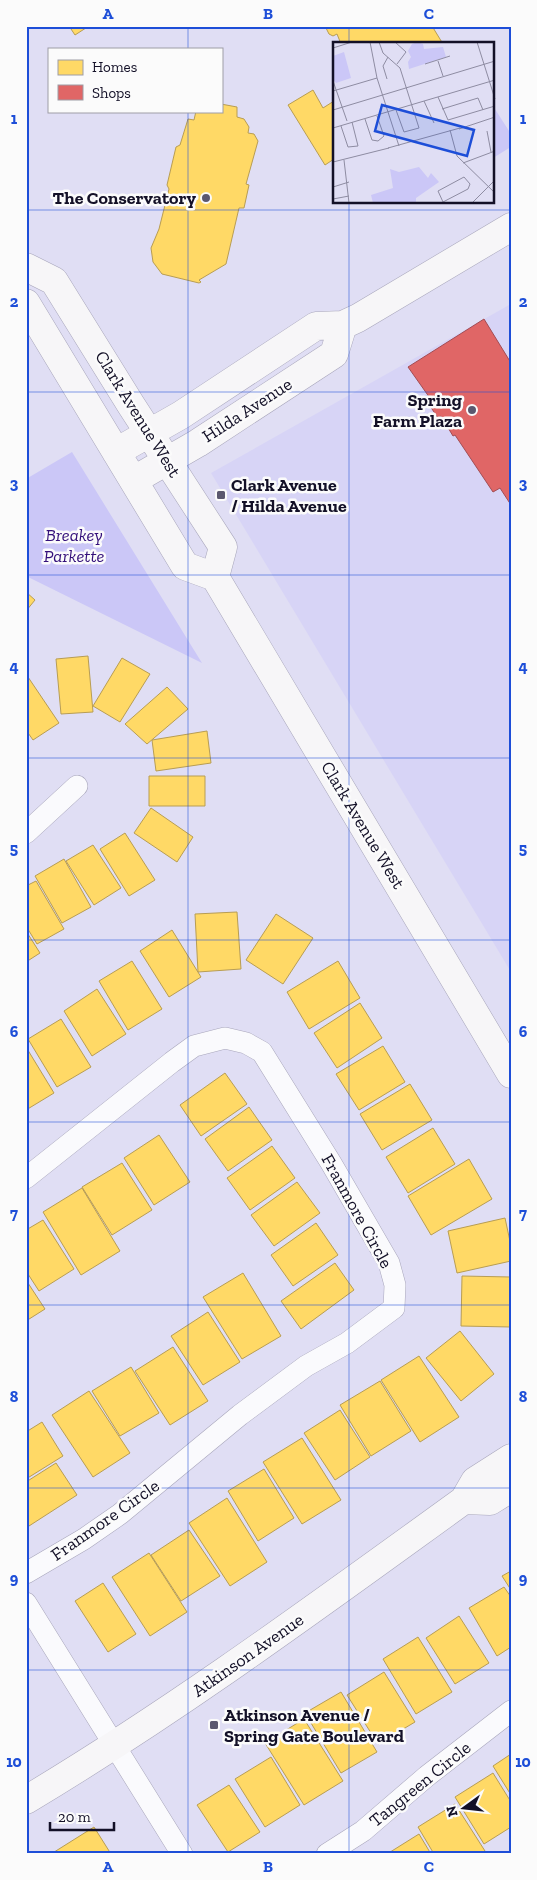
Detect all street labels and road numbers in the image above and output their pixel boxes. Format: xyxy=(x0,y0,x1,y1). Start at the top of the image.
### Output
street label: Clark Avenue West xyxy=(90,347,186,482)
street label: Hilda Avenue xyxy=(198,373,296,447)
street label: Clark Avenue West xyxy=(316,757,410,893)
street label: Franmore Circle xyxy=(317,1150,397,1272)
street label: Franmore Circle xyxy=(47,1474,163,1566)
street label: Atkinson Avenue xyxy=(188,1608,308,1702)
street label: Tangreen Circle xyxy=(365,1736,475,1832)

